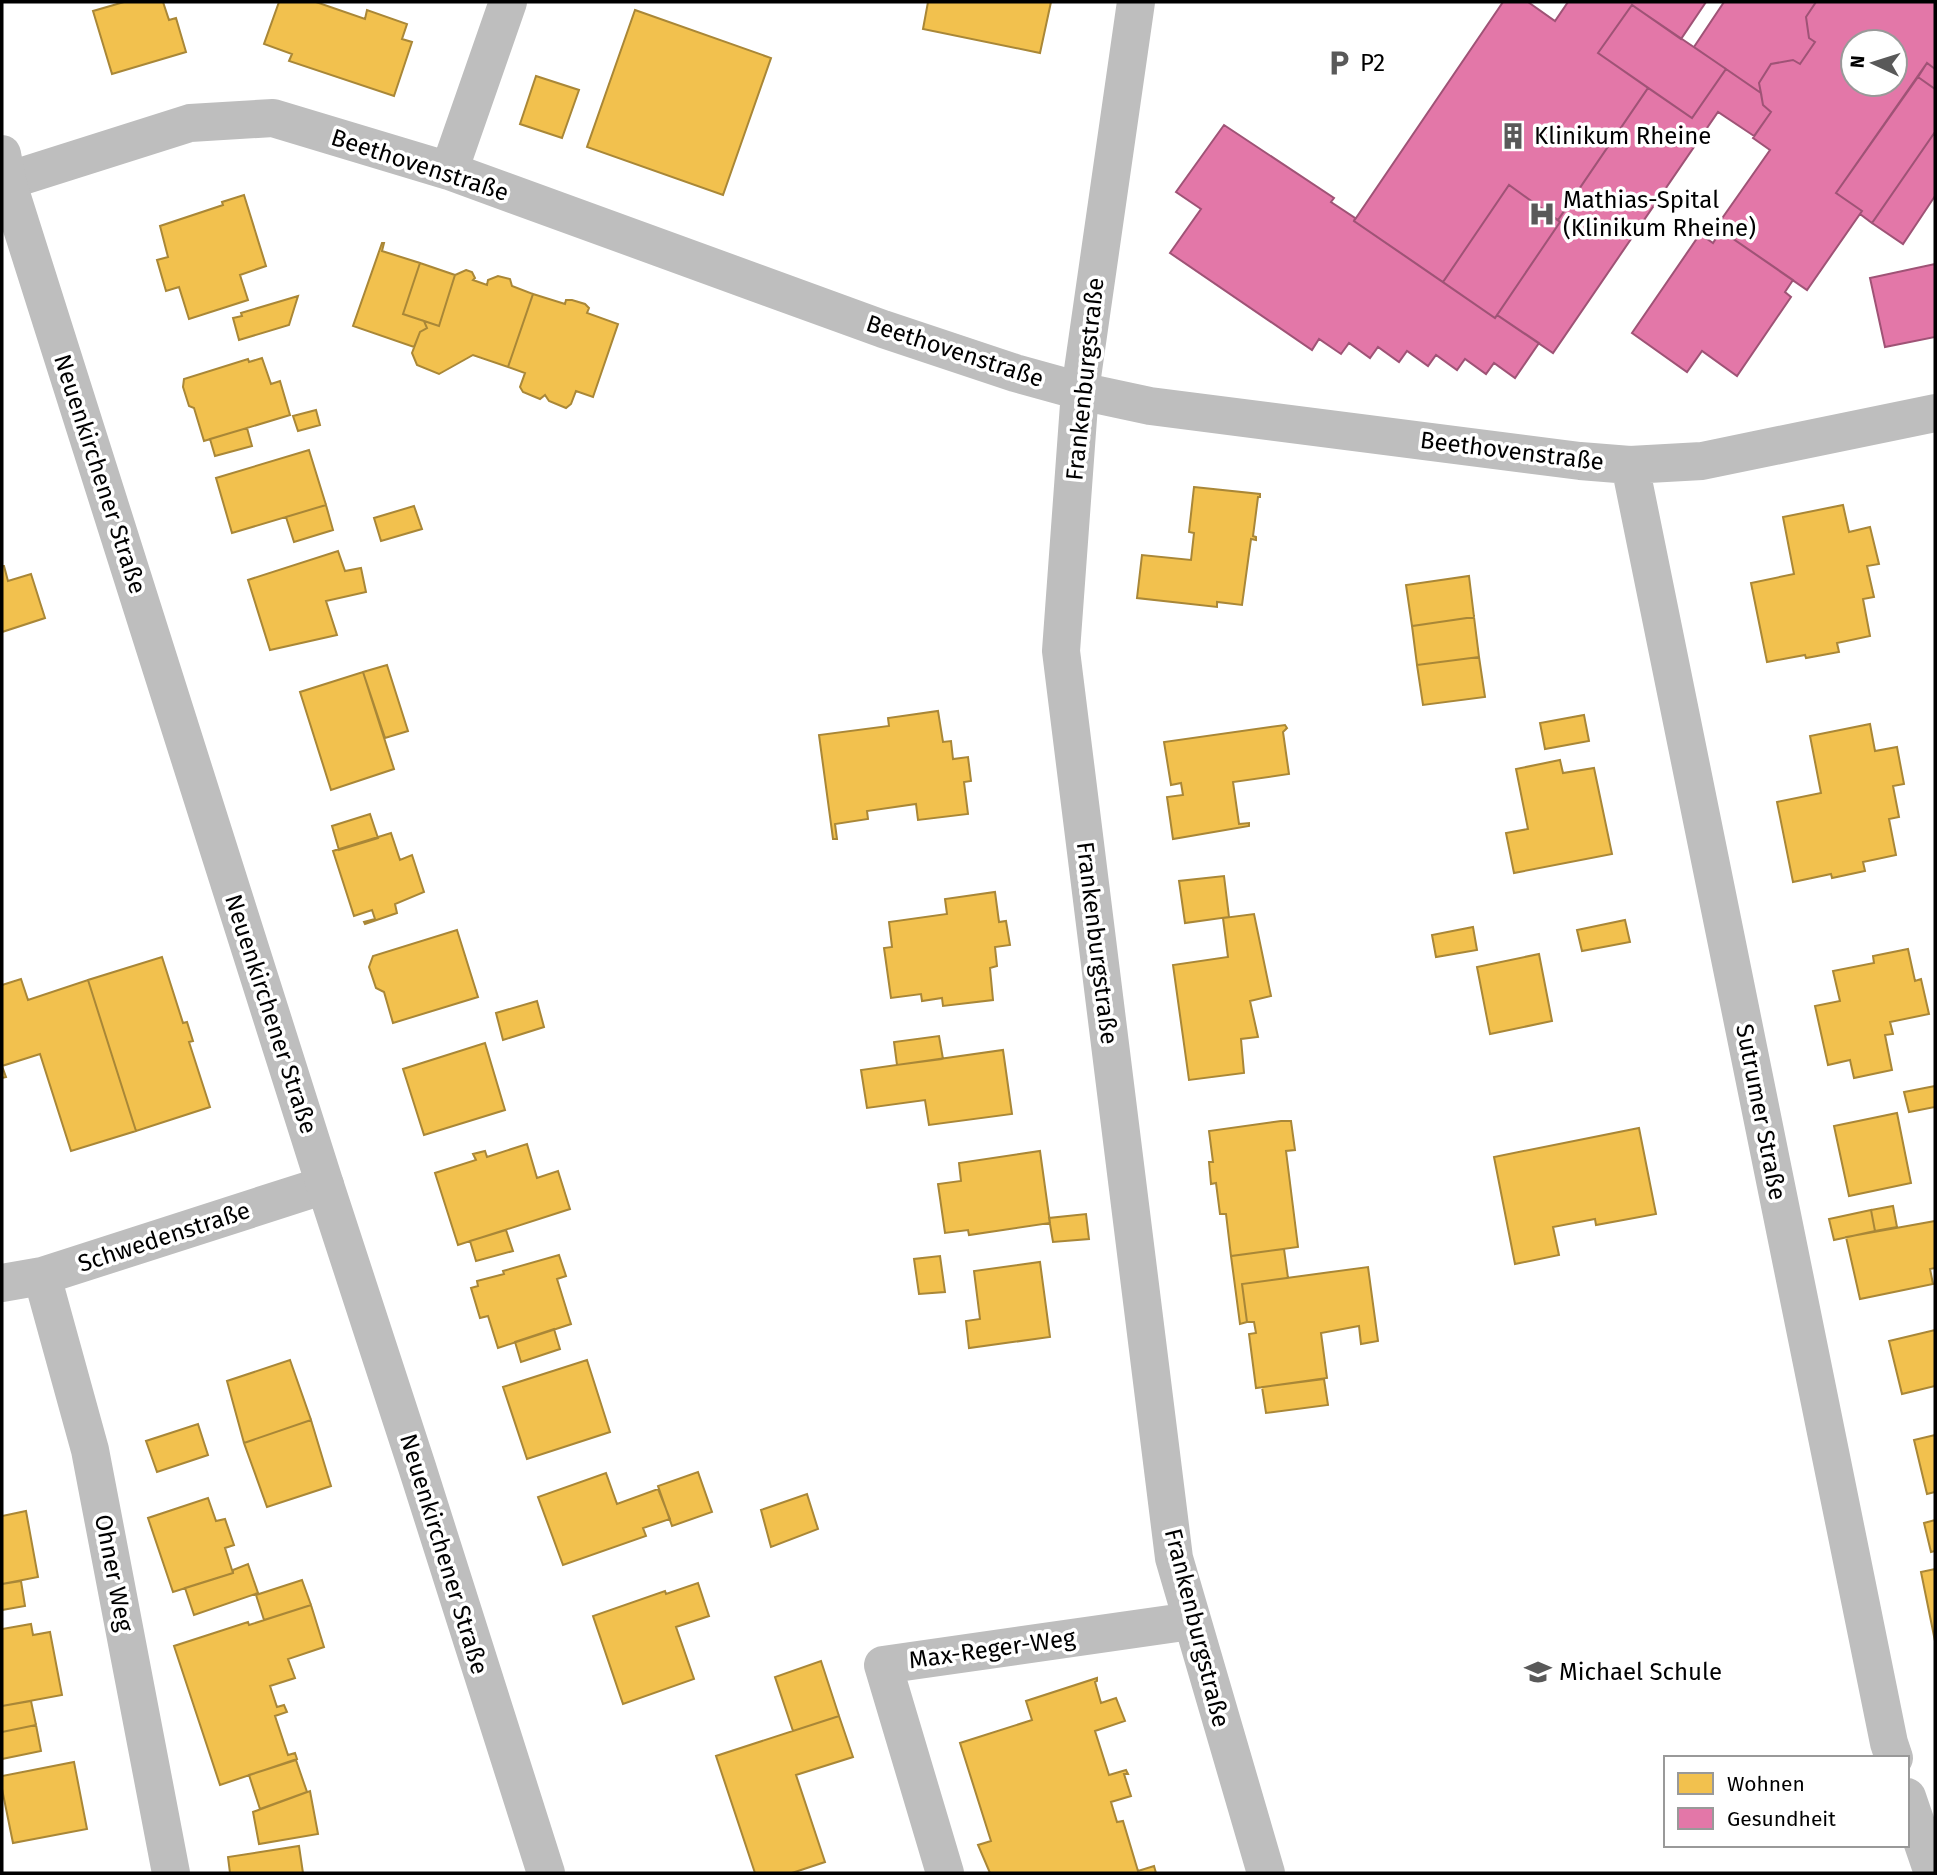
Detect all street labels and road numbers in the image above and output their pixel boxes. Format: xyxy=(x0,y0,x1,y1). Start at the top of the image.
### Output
street label: Beethovenstraße xyxy=(328,123,512,207)
street label: Frankenburgstraße xyxy=(1060,276,1110,482)
street label: Beethovenstraße xyxy=(863,309,1047,393)
street label: Neuenkirchener Straße xyxy=(48,351,152,597)
street label: Beethovenstraße xyxy=(1419,426,1605,476)
street label: Frankenburgstraße xyxy=(1071,840,1123,1046)
street label: Neuenkirchener Straße xyxy=(219,891,323,1137)
street label: Sutrumer Straße xyxy=(1730,1022,1792,1202)
street label: Schwedenstraße xyxy=(75,1196,253,1278)
street label: Neuenkirchener Straße xyxy=(394,1430,494,1678)
street label: Ohner Weg xyxy=(89,1512,139,1634)
street label: Frankenburgstraße xyxy=(1159,1526,1235,1730)
street label: Max-Reger-Weg xyxy=(907,1623,1078,1675)

